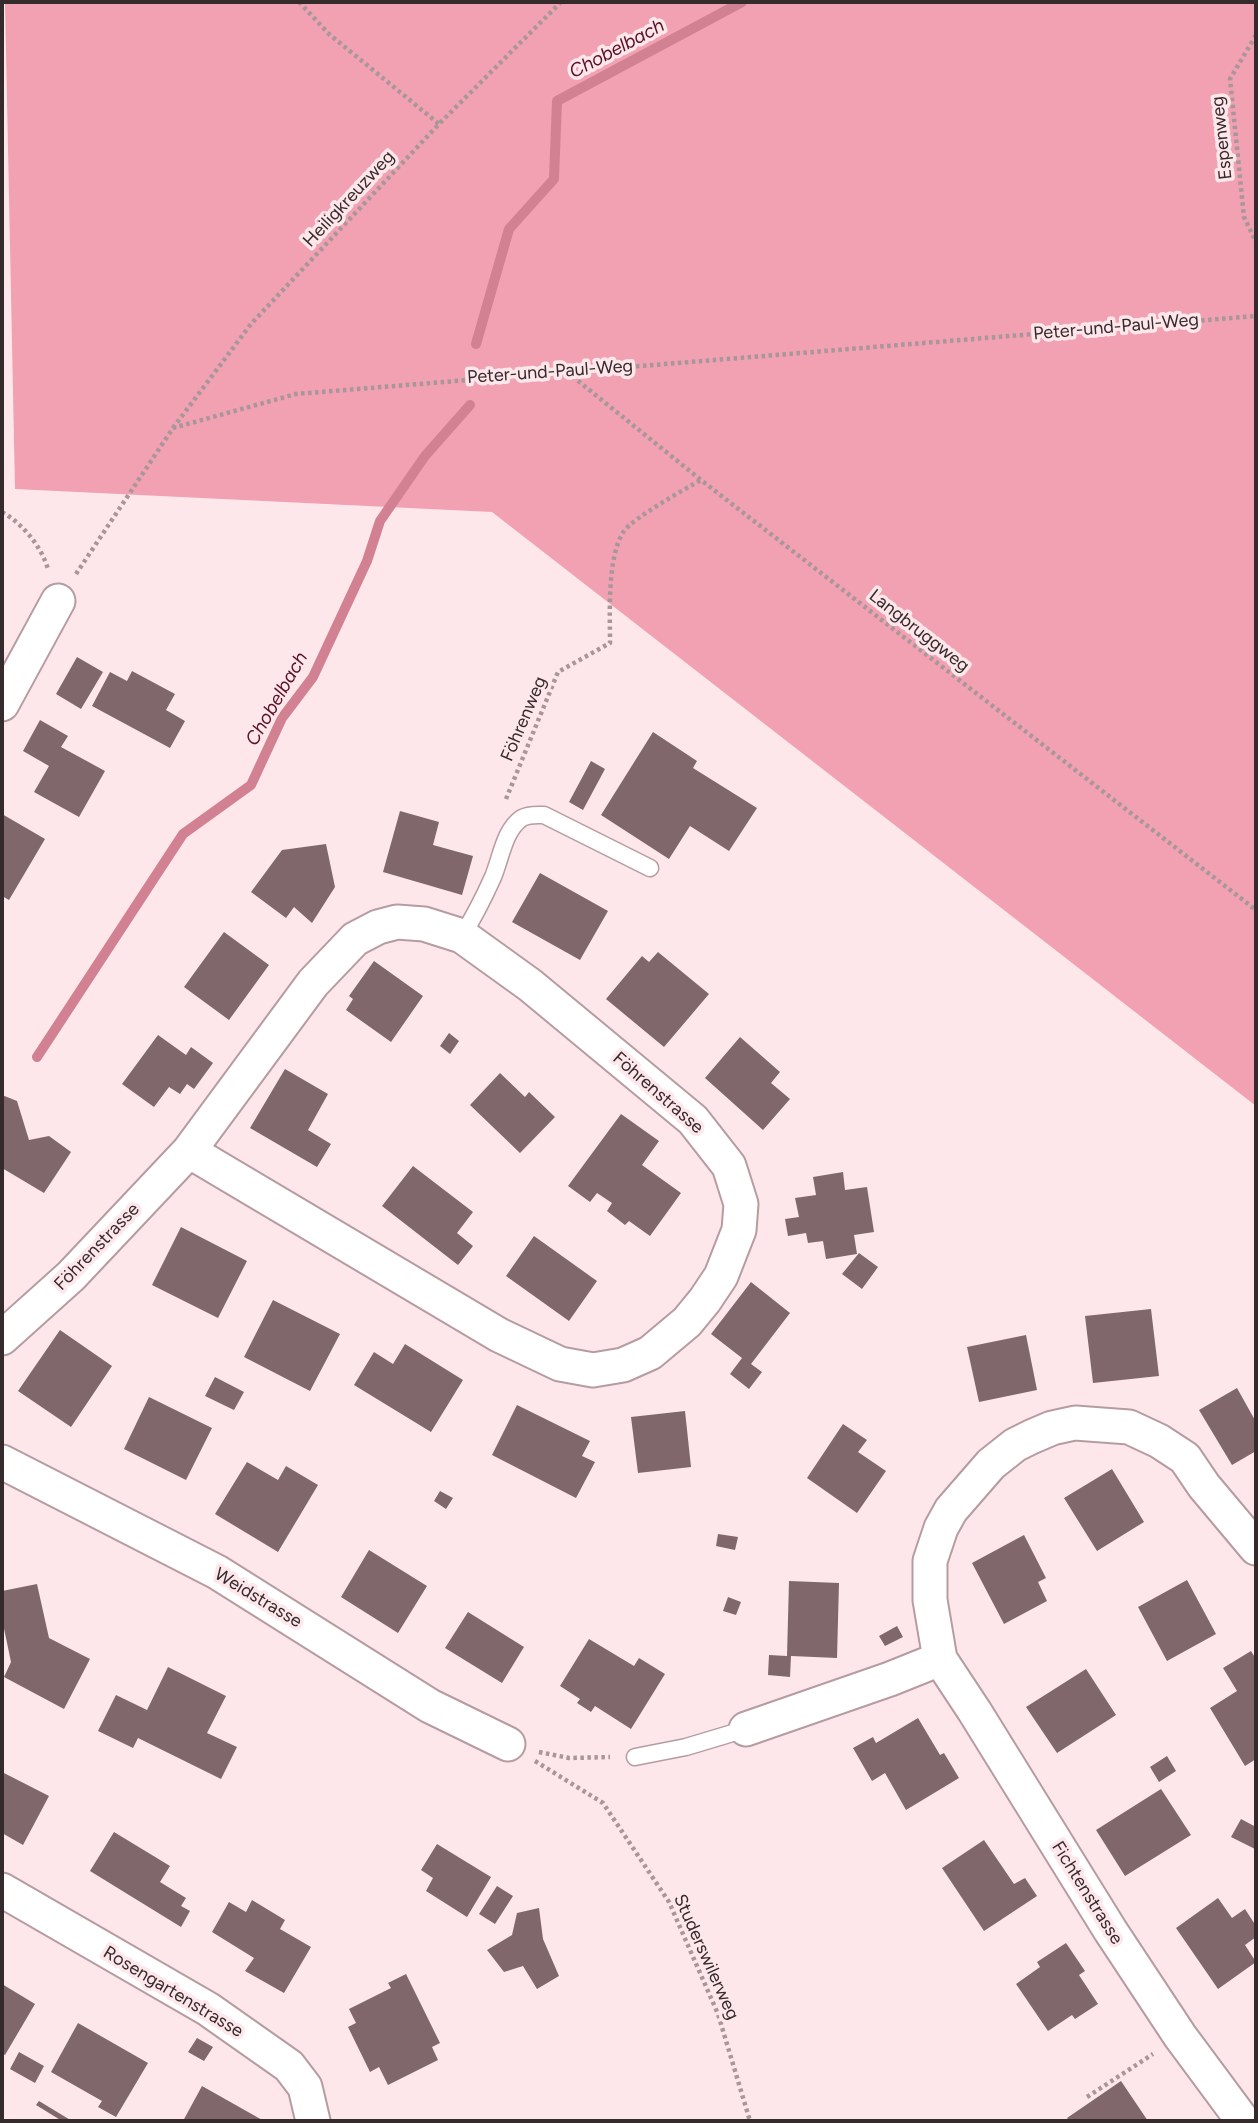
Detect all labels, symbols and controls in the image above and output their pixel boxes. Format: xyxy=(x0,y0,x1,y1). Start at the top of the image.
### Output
water label: Chobelbach xyxy=(566,14,668,84)
street label: Espenweg xyxy=(1207,95,1237,181)
street label: Heiligkreuzweg xyxy=(299,146,399,252)
street label: Peter-und-Paul-Weg xyxy=(1032,309,1200,345)
street label: Peter-und-Paul-Weg xyxy=(466,355,634,389)
street label: Langbruggweg xyxy=(865,585,973,677)
water label: Chobelbach xyxy=(241,648,313,750)
street label: Föhrenweg xyxy=(496,673,552,765)
street label: Föhrenstrasse xyxy=(608,1048,708,1138)
street label: Föhrenstrasse xyxy=(50,1199,144,1295)
street label: Weidstrasse xyxy=(210,1563,306,1633)
street label: Fichtenstrasse xyxy=(1047,1837,1127,1949)
street label: Studerswilerweg xyxy=(669,1891,743,2023)
street label: Rosengartenstrasse xyxy=(99,1942,247,2042)

